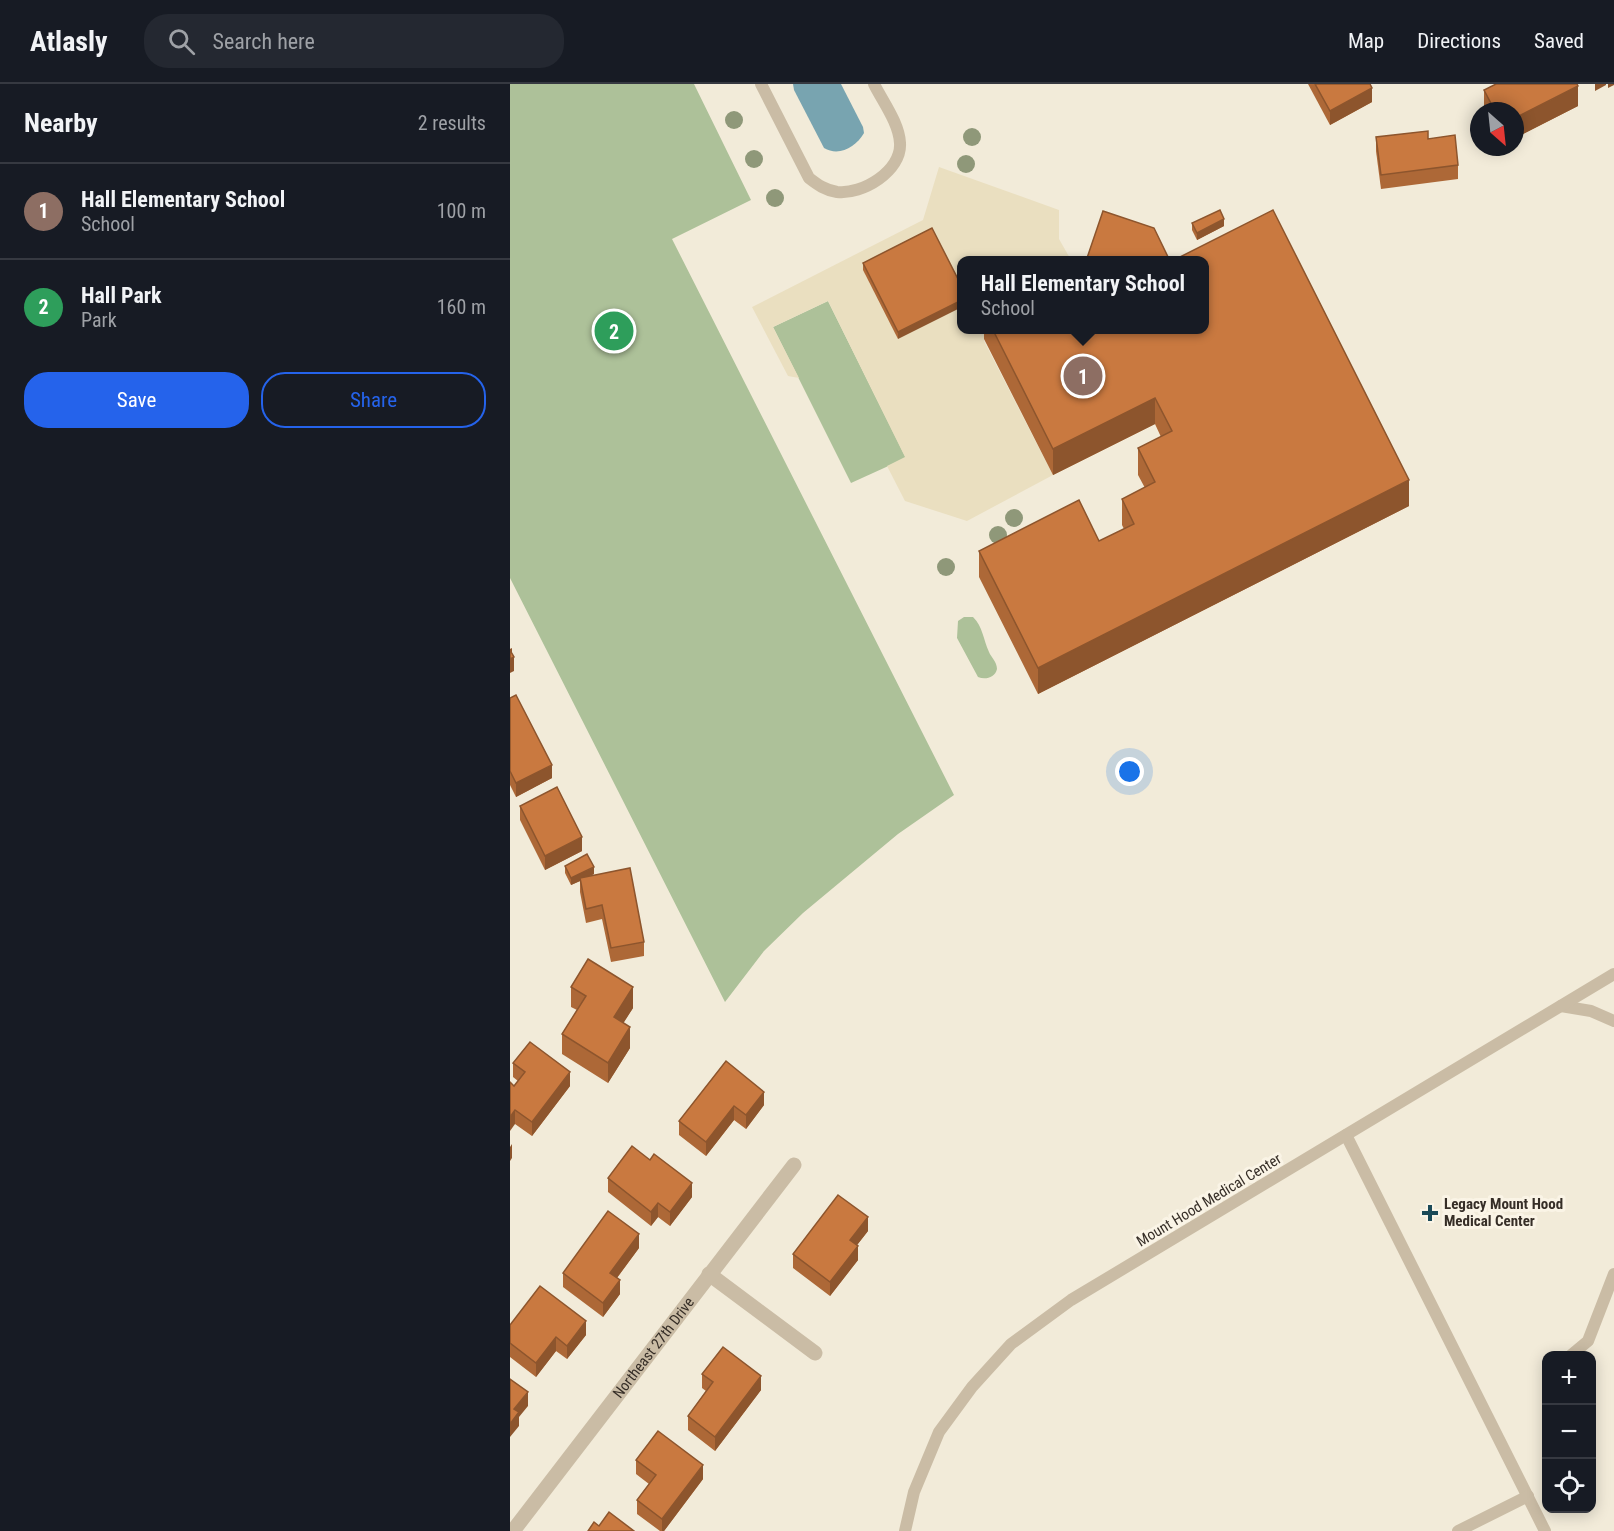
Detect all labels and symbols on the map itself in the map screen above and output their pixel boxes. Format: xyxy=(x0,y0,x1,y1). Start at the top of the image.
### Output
north arrow xyxy=(1470,102,1524,156)
pin: 2 xyxy=(594,308,634,354)
pin: 1 xyxy=(1064,354,1102,398)
your location xyxy=(1115,757,1144,786)
street label: Mount Hood Medical Center xyxy=(1133,1149,1285,1250)
place label: Legacy Mount Hood Medical Center xyxy=(1444,1195,1563,1230)
marker: Legacy Mount Hood Medical Center xyxy=(1421,1204,1439,1222)
street label: Northeast 27th Drive xyxy=(609,1294,698,1402)

